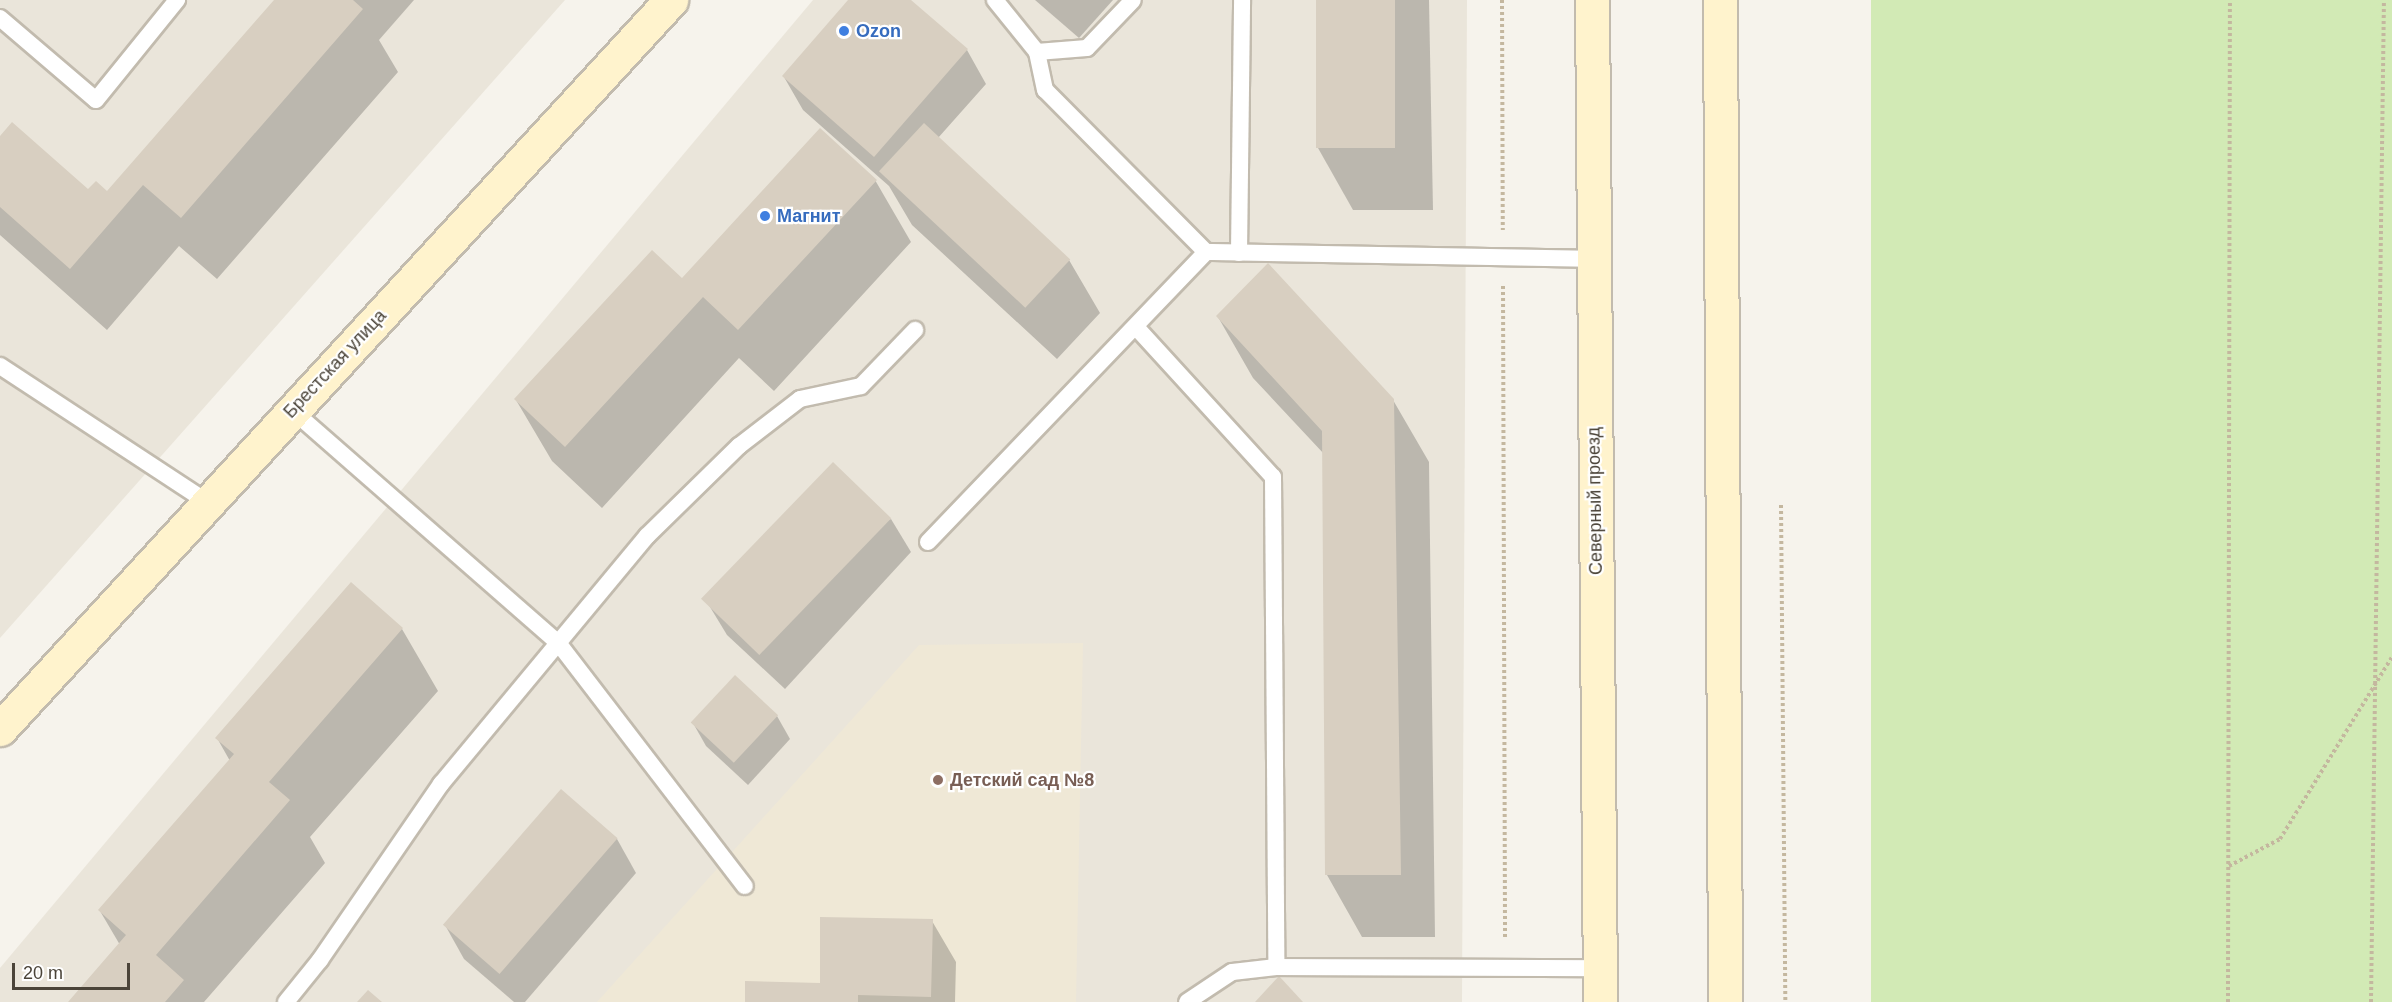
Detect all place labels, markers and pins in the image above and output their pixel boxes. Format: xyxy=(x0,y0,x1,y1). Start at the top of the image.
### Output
place label: Ozon xyxy=(856,20,901,42)
marker: Ozon xyxy=(837,24,851,38)
place label: Магнит xyxy=(777,205,840,227)
marker: Магнит xyxy=(758,209,772,223)
place label: Детский сад №8 xyxy=(950,769,1094,791)
marker: Детский сад №8 xyxy=(931,773,945,787)

